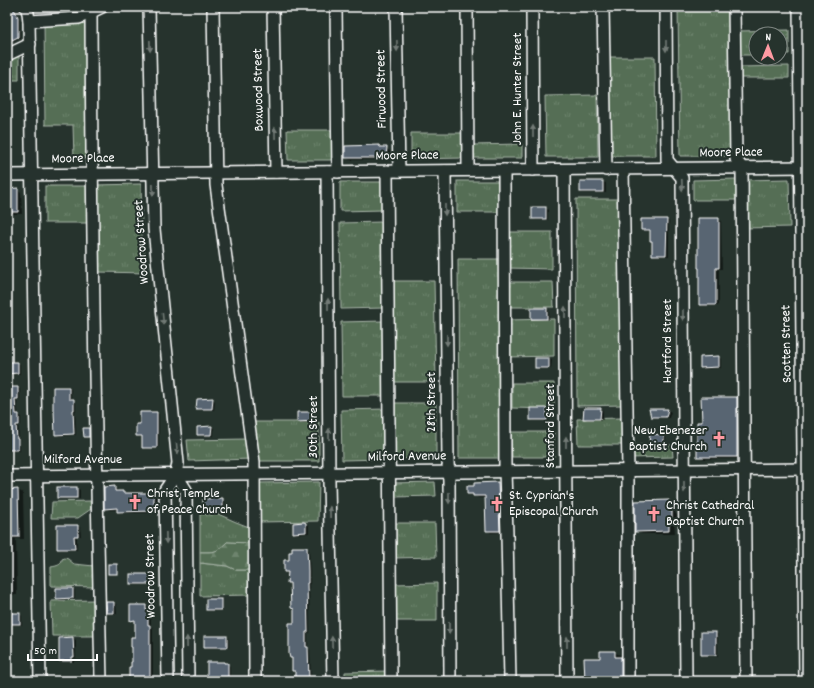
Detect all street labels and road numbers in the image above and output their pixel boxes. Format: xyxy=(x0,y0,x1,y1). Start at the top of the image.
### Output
street label: John E. Hunter Street xyxy=(508,33,528,145)
street label: Boxwood Street xyxy=(248,48,270,132)
street label: Firwood Street xyxy=(371,49,393,129)
street label: Moore Place xyxy=(699,142,763,164)
street label: Moore Place xyxy=(375,145,439,167)
street label: Moore Place xyxy=(51,148,115,170)
street label: Woodrow Street xyxy=(129,199,155,285)
street label: Hartford Street xyxy=(658,299,678,383)
street label: Scotten Street xyxy=(776,305,798,383)
street label: 28th Street xyxy=(422,372,442,432)
street label: Stanford Street xyxy=(541,384,561,468)
street label: 30th Street xyxy=(304,396,324,458)
street label: Milford Avenue xyxy=(368,446,446,468)
street label: Milford Avenue xyxy=(44,450,122,470)
street label: Woodrow Street xyxy=(140,533,162,619)

